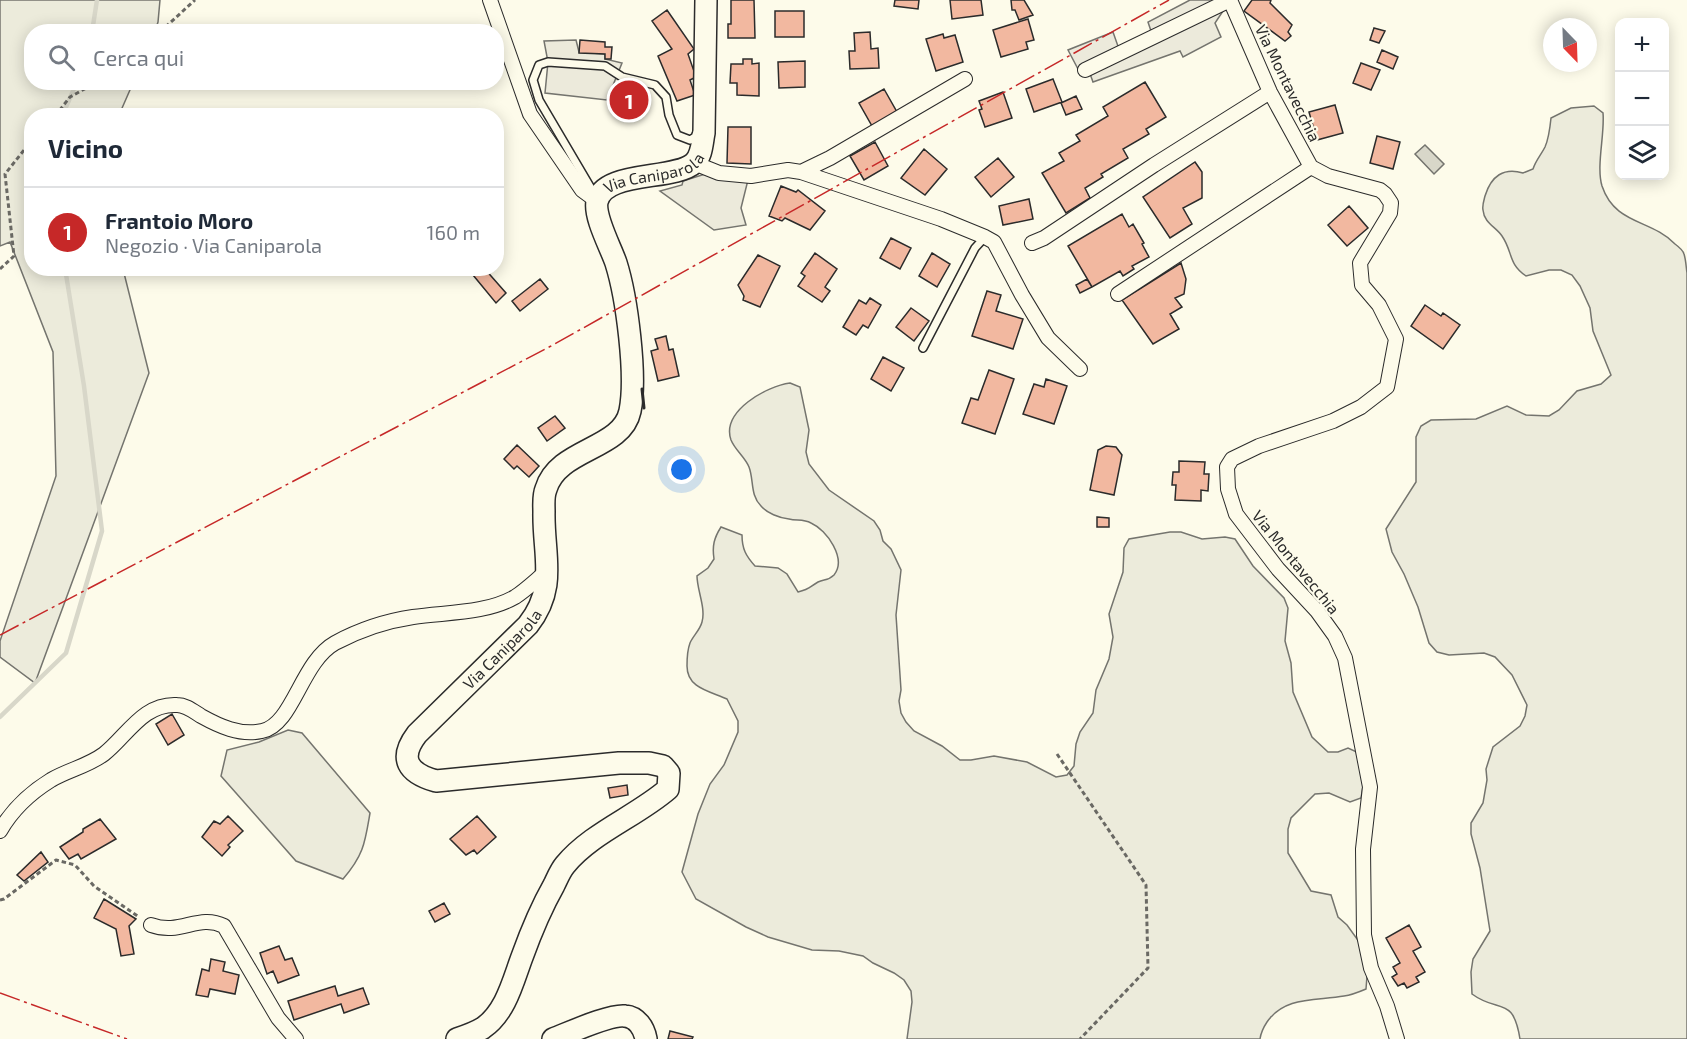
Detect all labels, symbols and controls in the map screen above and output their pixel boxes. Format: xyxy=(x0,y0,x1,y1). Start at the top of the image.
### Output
north arrow xyxy=(1543,18,1597,72)
map controls xyxy=(1615,18,1669,180)
button: + xyxy=(1615,18,1669,72)
street label: Via Montavecchia xyxy=(1252,21,1325,144)
search box xyxy=(24,24,504,90)
icon: search xyxy=(45,41,78,74)
text: Cerca qui xyxy=(93,44,184,70)
button: − xyxy=(1615,72,1669,126)
pin: 1 xyxy=(610,78,648,122)
button: layers xyxy=(1615,126,1669,180)
text: Vicino xyxy=(48,132,123,163)
street label: Via Caniparola xyxy=(600,149,708,197)
text: Frantoio Moro xyxy=(105,207,253,233)
text: 1 xyxy=(63,220,72,244)
text: 160 m xyxy=(427,220,480,244)
text: Negozio · Via Caniparola xyxy=(105,233,322,257)
your location xyxy=(667,455,696,484)
street label: Via Montavecchia xyxy=(1249,506,1344,617)
street label: Via Caniparola xyxy=(459,606,545,693)

